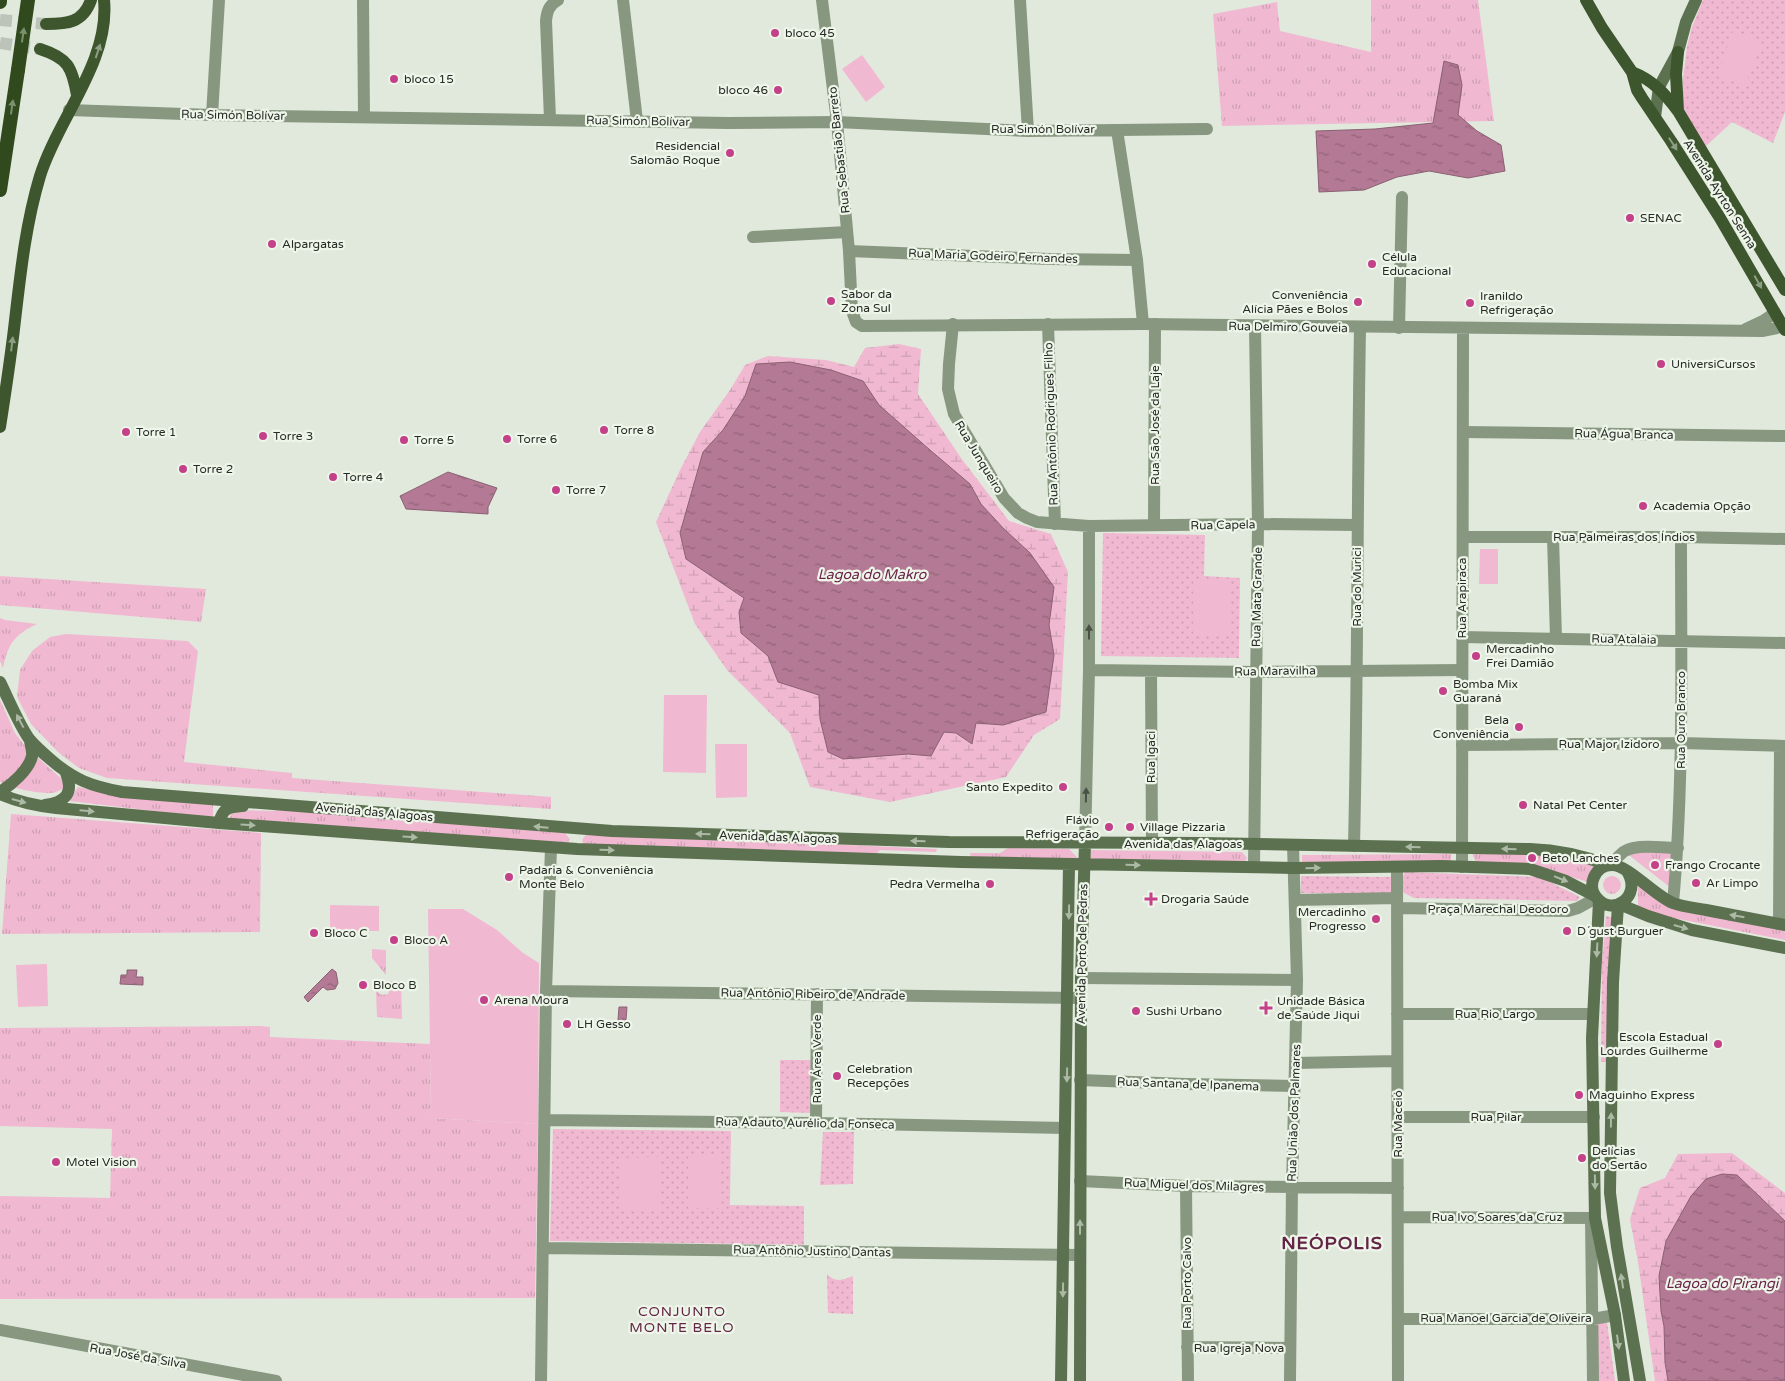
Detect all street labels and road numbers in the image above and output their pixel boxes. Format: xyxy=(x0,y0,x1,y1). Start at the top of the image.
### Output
street label: Rua Sebastião Barreto xyxy=(825,86,853,214)
street label: Rua Simón Bolívar xyxy=(181,107,285,123)
street label: Rua Simón Bolívar xyxy=(586,113,690,129)
street label: Rua Simón Bolívar xyxy=(991,122,1095,136)
street label: Avenida Ayrton Senna xyxy=(1681,137,1759,251)
street label: Rua Maria Godeiro Fernandes xyxy=(908,246,1078,266)
street label: Rua Delmiro Gouveia xyxy=(1228,319,1348,335)
street label: Rua Antônio Rodrigues Filho xyxy=(1041,342,1061,506)
street label: Rua São José da Laje xyxy=(1148,365,1162,485)
street label: Rua Junqueiro xyxy=(952,418,1006,496)
street label: Rua Água Branca xyxy=(1574,426,1674,442)
street label: Rua Capela xyxy=(1190,517,1256,533)
street label: Rua Palmeiras dos Índios xyxy=(1553,530,1695,544)
street label: Rua Mata Grande xyxy=(1249,546,1265,647)
street label: Rua do Murici xyxy=(1350,547,1364,627)
street label: Rua Arapiraca xyxy=(1455,558,1469,638)
street label: Rua Atalaia xyxy=(1591,631,1657,647)
street label: Rua Maravilha xyxy=(1234,663,1316,679)
street label: Rua Ouro Branco xyxy=(1674,671,1688,769)
street label: Rua Igaci xyxy=(1144,731,1158,783)
street label: Rua Major Izidoro xyxy=(1558,737,1660,751)
street label: Avenida das Alagoas xyxy=(314,800,434,824)
street label: Avenida das Alagoas xyxy=(719,828,838,846)
street label: Avenida das Alagoas xyxy=(1124,837,1242,851)
street label: Avenida Porto de Pedras xyxy=(1074,883,1090,1025)
street label: Praça Marechal Deodoro xyxy=(1427,902,1569,916)
street label: Rua Antônio Ribeiro de Andrade xyxy=(720,985,906,1003)
street label: Rua Rio Largo xyxy=(1455,1007,1535,1021)
street label: Rua Área Verde xyxy=(810,1014,824,1103)
street label: Rua União dos Palmares xyxy=(1285,1044,1303,1182)
street label: Rua Santana de Ipanema xyxy=(1117,1075,1259,1093)
street label: Rua Maceió xyxy=(1391,1090,1405,1158)
street label: Rua Pilar xyxy=(1470,1110,1522,1124)
street label: Rua Adauto Aurélio da Fonseca xyxy=(715,1114,895,1132)
street label: Rua Miguel dos Milagres xyxy=(1124,1176,1265,1194)
street label: Rua Ivo Soares da Cruz xyxy=(1432,1210,1562,1224)
street label: Rua Porto Calvo xyxy=(1180,1237,1194,1329)
street label: Rua Antônio Justino Dantas xyxy=(733,1243,891,1259)
street label: Rua Manoel Garcia de Oliveira xyxy=(1420,1311,1592,1325)
street label: Rua José da Silva xyxy=(89,1341,187,1371)
street label: Rua Igreja Nova xyxy=(1194,1341,1284,1355)

